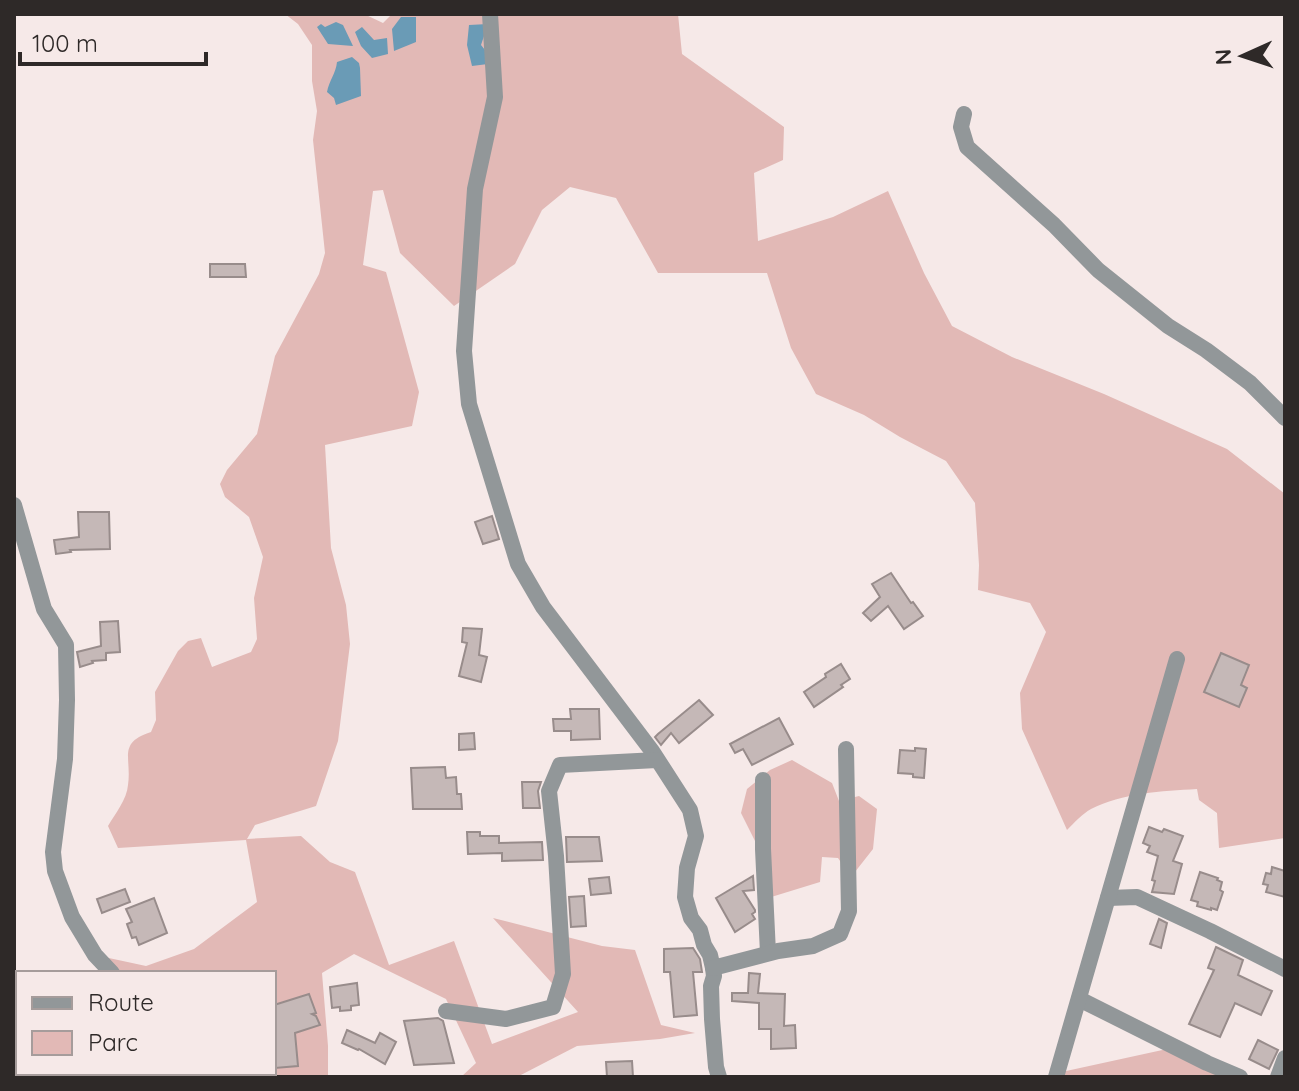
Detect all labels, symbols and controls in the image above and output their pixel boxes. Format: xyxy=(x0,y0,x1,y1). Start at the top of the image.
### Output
scale bar xyxy=(20,16,206,66)
north arrow xyxy=(1203,16,1283,96)
text: 100 m xyxy=(32,28,98,58)
text: N xyxy=(1209,48,1237,66)
legend xyxy=(16,971,276,1075)
text: Route xyxy=(88,987,154,1017)
text: Parc xyxy=(88,1027,138,1057)

